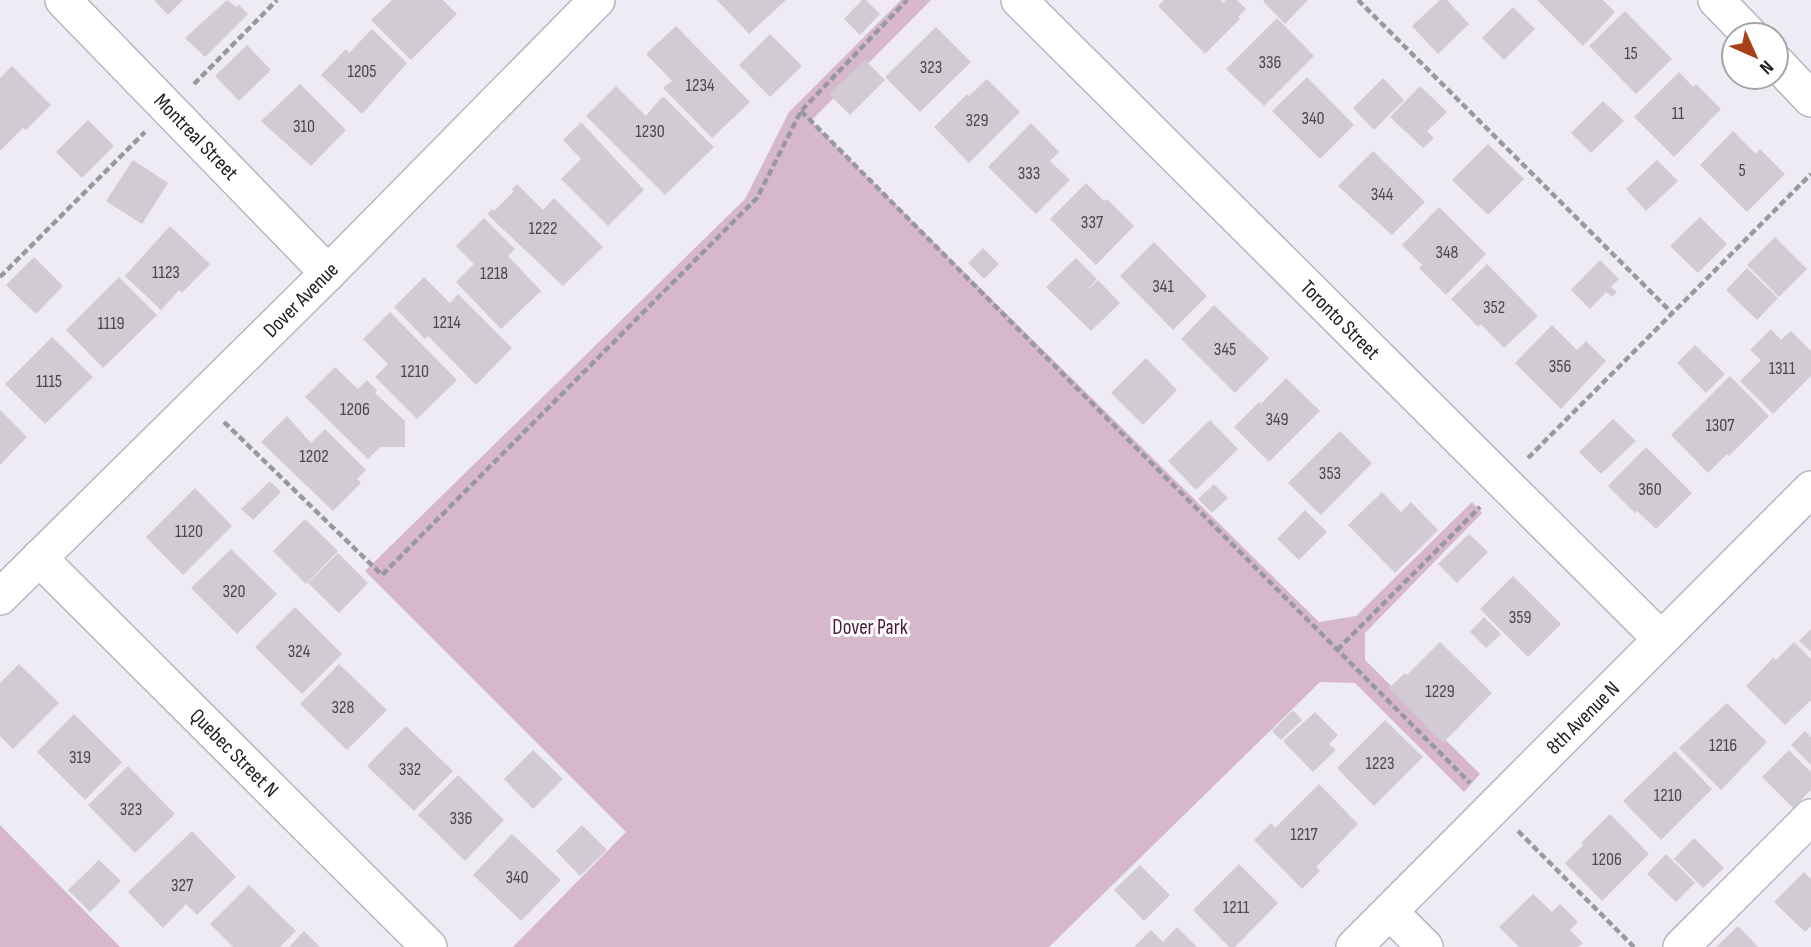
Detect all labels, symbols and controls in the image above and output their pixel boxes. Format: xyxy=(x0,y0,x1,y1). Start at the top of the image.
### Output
north arrow xyxy=(1720,21,1790,91)
house number: 15 xyxy=(1624,43,1638,64)
house number: 336 xyxy=(1259,52,1282,73)
text: N xyxy=(1754,55,1778,79)
house number: 323 xyxy=(920,57,942,78)
house number: 1205 xyxy=(347,61,377,82)
house number: 1234 xyxy=(685,75,715,96)
street label: Montreal Street xyxy=(149,89,243,185)
house number: 11 xyxy=(1672,103,1685,124)
house number: 340 xyxy=(1301,108,1325,129)
house number: 329 xyxy=(966,110,988,131)
house number: 310 xyxy=(293,116,315,137)
house number: 1230 xyxy=(635,121,665,142)
house number: 5 xyxy=(1738,160,1746,181)
house number: 333 xyxy=(1018,163,1040,184)
house number: 344 xyxy=(1371,184,1394,205)
house number: 337 xyxy=(1081,212,1104,233)
house number: 1222 xyxy=(529,218,557,239)
house number: 348 xyxy=(1435,242,1459,263)
street label: Dover Avenue xyxy=(258,257,344,343)
house number: 1123 xyxy=(152,262,180,283)
house number: 1218 xyxy=(480,263,508,284)
street label: Toronto Street xyxy=(1295,275,1385,365)
house number: 341 xyxy=(1152,276,1174,297)
house number: 352 xyxy=(1483,297,1505,318)
house number: 1214 xyxy=(433,312,461,333)
house number: 1119 xyxy=(98,313,124,334)
house number: 345 xyxy=(1214,339,1236,360)
house number: 356 xyxy=(1549,356,1571,377)
house number: 1311 xyxy=(1769,358,1796,379)
house number: 1210 xyxy=(401,361,429,382)
house number: 1115 xyxy=(36,371,62,392)
house number: 1206 xyxy=(340,399,370,420)
house number: 349 xyxy=(1265,409,1289,430)
house number: 1307 xyxy=(1705,415,1735,436)
house number: 1202 xyxy=(299,446,329,467)
house number: 353 xyxy=(1319,463,1341,484)
house number: 360 xyxy=(1638,479,1662,500)
house number: 1120 xyxy=(175,521,203,542)
house number: 320 xyxy=(222,581,246,602)
house number: 359 xyxy=(1509,607,1531,628)
park label: Dover Park xyxy=(832,615,908,640)
house number: 324 xyxy=(288,641,311,662)
street label: 8th Avenue N xyxy=(1541,676,1625,760)
house number: 1229 xyxy=(1425,681,1455,702)
house number: 328 xyxy=(332,697,355,718)
street label: Quebec Street N xyxy=(185,704,283,802)
house number: 1216 xyxy=(1709,735,1737,756)
house number: 319 xyxy=(69,747,91,768)
house number: 1223 xyxy=(1366,753,1394,774)
house number: 332 xyxy=(399,759,421,780)
house number: 1210 xyxy=(1654,785,1682,806)
house number: 323 xyxy=(120,799,142,820)
house number: 336 xyxy=(450,808,473,829)
house number: 1217 xyxy=(1290,824,1319,845)
house number: 1206 xyxy=(1592,849,1622,870)
house number: 340 xyxy=(505,867,529,888)
house number: 327 xyxy=(171,875,194,896)
house number: 1211 xyxy=(1223,897,1250,918)

